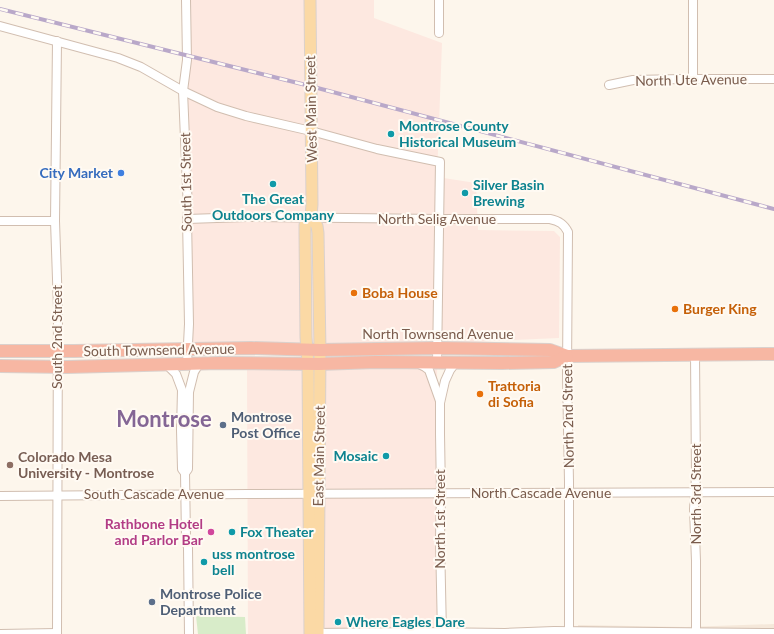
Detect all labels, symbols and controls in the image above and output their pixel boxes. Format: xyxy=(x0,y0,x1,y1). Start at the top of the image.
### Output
street label: West Main Street xyxy=(301,55,320,163)
street label: North Ute Avenue xyxy=(635,70,747,89)
place label: Montrose County Historical Museum xyxy=(399,117,516,150)
marker: Montrose County Historical Museum xyxy=(386,129,396,139)
street label: South 1st Street xyxy=(176,132,195,232)
place label: City Market xyxy=(39,164,114,181)
marker: City Market xyxy=(116,168,126,178)
place label: Silver Basin Brewing xyxy=(473,176,545,209)
marker: The Great Outdoors Company xyxy=(268,179,278,189)
marker: Silver Basin Brewing xyxy=(460,188,470,198)
place label: The Great Outdoors Company xyxy=(212,190,335,223)
street label: North Selig Avenue xyxy=(378,210,496,227)
place label: Boba House xyxy=(362,284,438,301)
street label: South 2nd Street xyxy=(48,285,65,389)
marker: Boba House xyxy=(349,288,359,298)
place label: Burger King xyxy=(683,300,757,317)
marker: Burger King xyxy=(670,304,680,314)
street label: North Townsend Avenue xyxy=(362,325,514,342)
street label: South Townsend Avenue xyxy=(83,340,235,359)
street label: North 2nd Street xyxy=(558,364,577,468)
place label: Trattoria di Sofia xyxy=(488,377,541,410)
marker: Trattoria di Sofia xyxy=(475,389,485,399)
district label: Montrose xyxy=(116,405,212,432)
street label: East Main Street xyxy=(309,405,328,507)
place label: Montrose Post Office xyxy=(231,408,301,441)
marker: Montrose Post Office xyxy=(218,420,228,430)
street label: North 3rd Street xyxy=(687,443,704,545)
place label: Mosaic xyxy=(333,447,378,464)
place label: Colorado Mesa University - Montrose xyxy=(18,448,155,481)
marker: Mosaic xyxy=(381,451,391,461)
marker: Colorado Mesa University - Montrose xyxy=(5,460,15,470)
street label: North 1st Street xyxy=(431,469,448,569)
street label: North Cascade Avenue xyxy=(471,484,611,501)
street label: South Cascade Avenue xyxy=(84,485,224,502)
place label: Rathbone Hotel and Parlor Bar xyxy=(105,515,204,548)
place label: Fox Theater xyxy=(240,523,315,540)
marker: Rathbone Hotel and Parlor Bar xyxy=(206,527,216,537)
marker: Fox Theater xyxy=(227,527,237,537)
place label: uss montrose bell xyxy=(212,545,296,578)
marker: uss montrose bell xyxy=(199,557,209,567)
place label: Montrose Police Department xyxy=(160,585,262,618)
marker: Montrose Police Department xyxy=(147,597,157,607)
place label: Where Eagles Dare xyxy=(346,613,465,630)
marker: Where Eagles Dare xyxy=(333,617,343,627)

